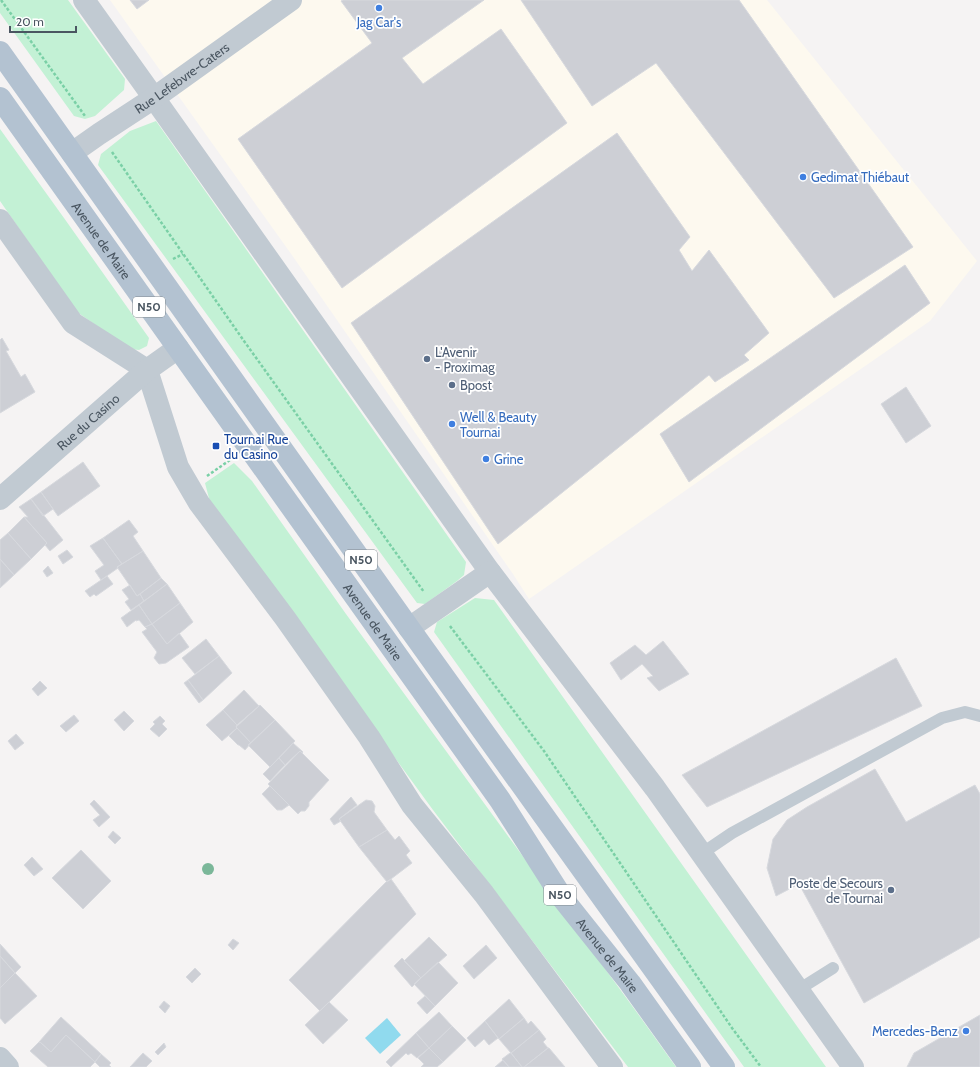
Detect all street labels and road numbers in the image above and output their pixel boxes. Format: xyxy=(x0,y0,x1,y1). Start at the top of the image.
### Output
street label: Rue Lefebvre-Caters xyxy=(131,39,233,117)
street label: Avenue de Maire xyxy=(69,199,135,283)
road number: N50 xyxy=(133,297,165,317)
street label: Rue du Casino xyxy=(53,390,123,454)
road number: N50 xyxy=(345,550,377,570)
street label: Avenue de Maire xyxy=(340,580,406,664)
road number: N50 xyxy=(544,885,576,905)
street label: Avenue de Maire xyxy=(573,915,642,996)

